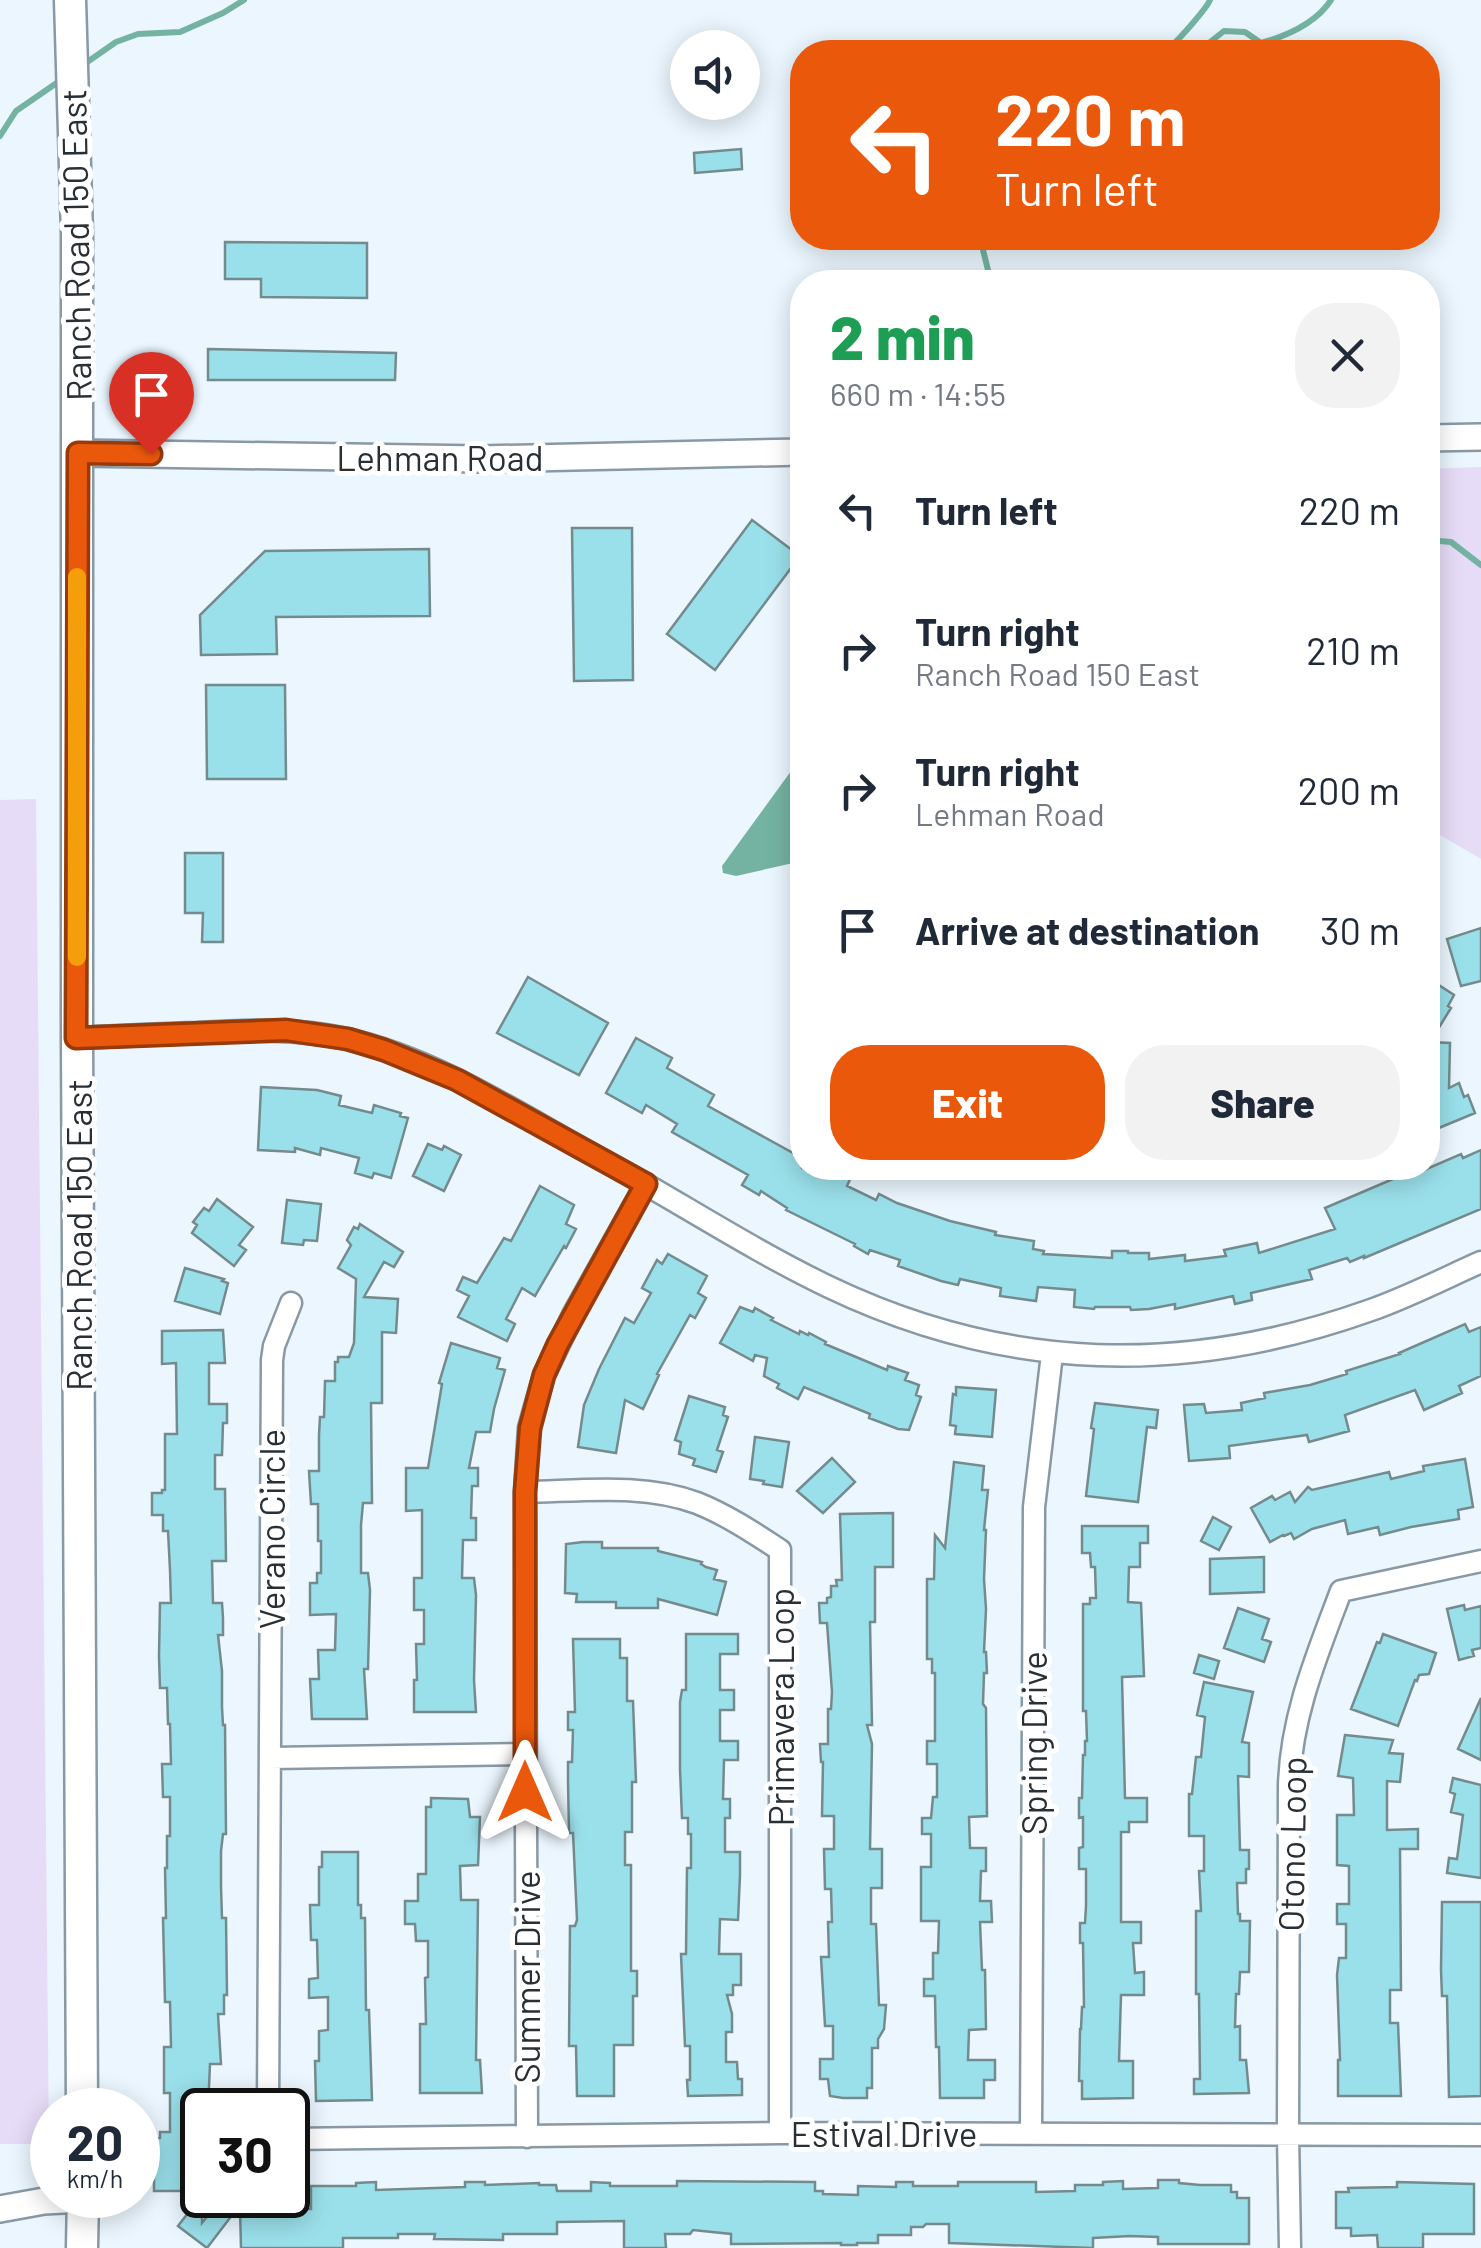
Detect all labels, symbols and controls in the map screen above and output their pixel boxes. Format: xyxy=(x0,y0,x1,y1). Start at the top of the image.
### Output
map controls xyxy=(670,30,760,120)
button: sound xyxy=(670,30,760,120)
text: 220 m xyxy=(995,76,1186,160)
icon: left xyxy=(830,80,960,210)
street label: Ranch Road 150 East xyxy=(51,89,99,401)
text: Turn left xyxy=(995,161,1159,215)
text: 2 min xyxy=(830,300,975,372)
button: close xyxy=(1295,303,1400,408)
pin xyxy=(109,352,194,455)
icon: arrive xyxy=(124,367,179,422)
text: 660 m · 14:55 xyxy=(830,374,1006,412)
street label: Lehman Road xyxy=(336,436,544,478)
icon: left xyxy=(830,483,885,538)
text: Turn left xyxy=(915,487,1058,533)
text: 220 m xyxy=(1299,487,1400,533)
text: Turn right xyxy=(915,608,1080,654)
icon: right xyxy=(830,623,885,678)
text: 210 m xyxy=(1306,627,1400,673)
text: Ranch Road 150 East xyxy=(915,654,1200,692)
text: Turn right xyxy=(915,748,1080,794)
icon: right xyxy=(830,763,885,818)
text: 200 m xyxy=(1298,767,1400,813)
text: Lehman Road xyxy=(915,794,1105,832)
icon: arrive xyxy=(830,903,885,958)
text: Arrive at destination xyxy=(915,907,1260,953)
text: 30 m xyxy=(1320,907,1400,953)
button: Exit xyxy=(830,1045,1105,1160)
button: Share xyxy=(1125,1045,1400,1160)
street label: Ranch Road 150 East xyxy=(57,1079,99,1391)
street label: Verano Circle xyxy=(250,1429,292,1629)
street label: Primavera Loop xyxy=(759,1588,801,1826)
street label: Spring Drive xyxy=(1012,1651,1054,1835)
position arrow xyxy=(473,1740,577,1844)
street label: Otono Loop xyxy=(1268,1756,1314,1932)
street label: Summer Drive xyxy=(505,1870,547,2084)
speed limit sign: 30 xyxy=(180,2088,310,2218)
text: 20 xyxy=(67,2111,123,2171)
street label: Estival Drive xyxy=(791,2112,977,2154)
text: km/h xyxy=(67,2163,123,2193)

